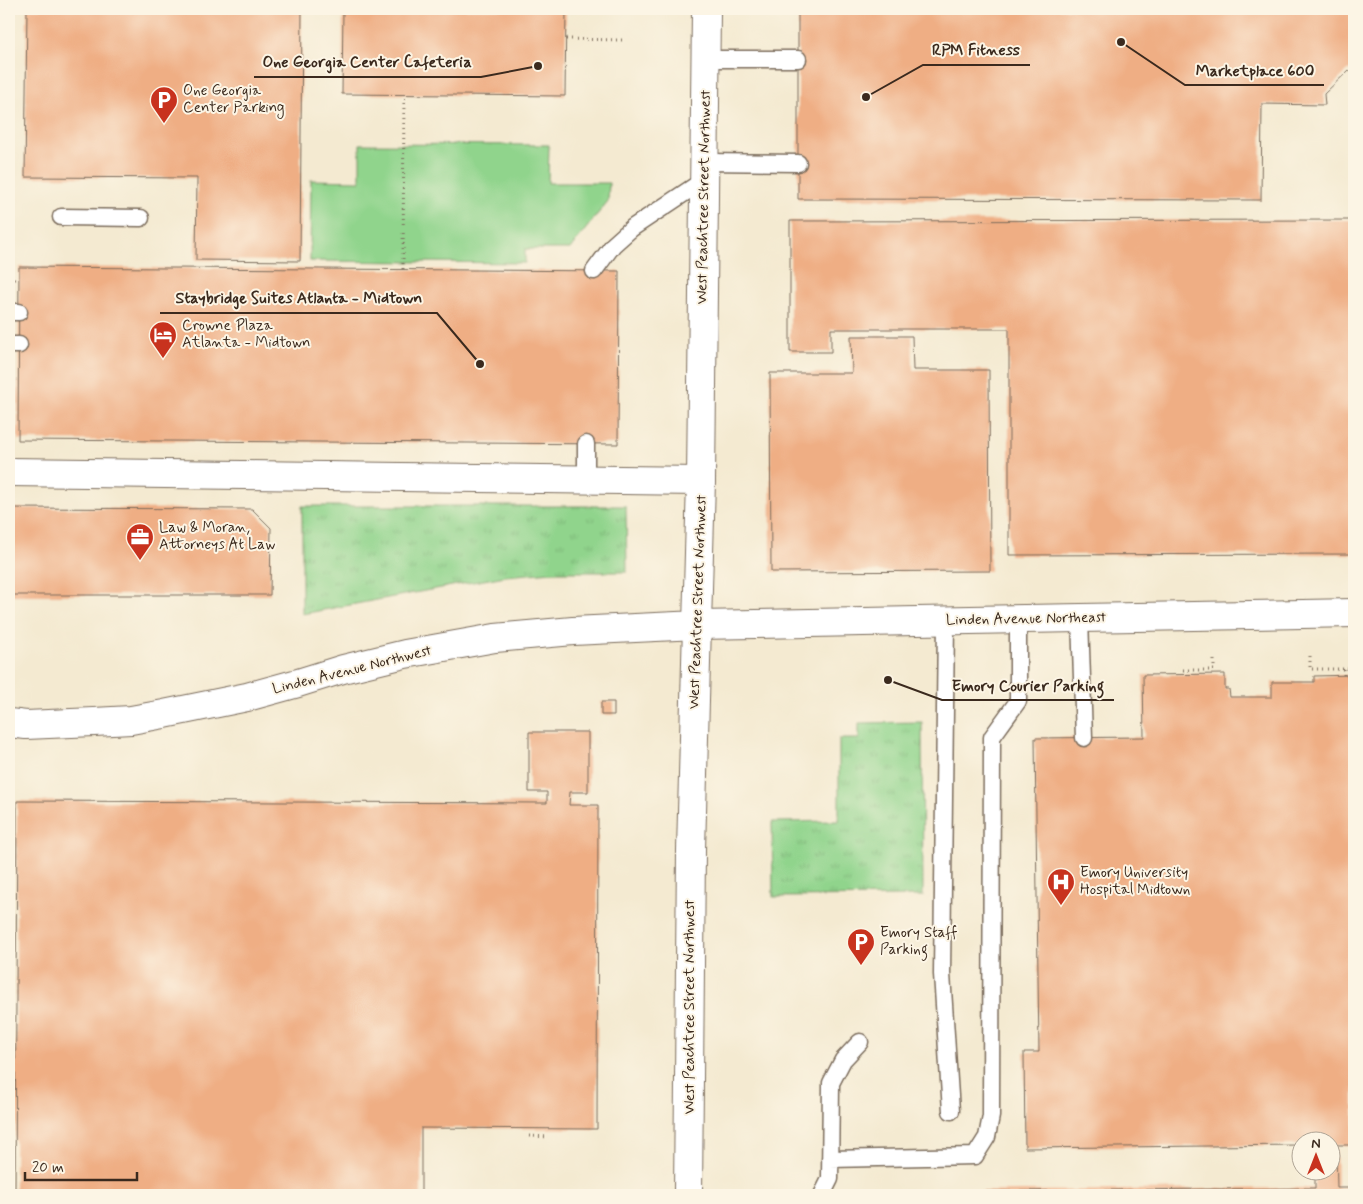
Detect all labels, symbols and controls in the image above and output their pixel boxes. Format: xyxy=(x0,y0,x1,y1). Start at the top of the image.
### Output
callout: RPM Fitness xyxy=(923,34,1030,65)
text: RPM Fitness xyxy=(932,40,1020,61)
callout: One Georgia Center Cafeteria xyxy=(254,46,481,77)
text: One Georgia Center Cafeteria xyxy=(262,52,472,74)
callout: Marketplace 600 xyxy=(1185,54,1324,85)
text: Marketplace 600 xyxy=(1196,61,1314,82)
place label: One Georgia Center Parking xyxy=(183,81,284,119)
parking icon: One Georgia Center Parking xyxy=(149,85,179,124)
street label: West Peachtree Street Northwest xyxy=(692,89,716,304)
callout: Staybridge Suites Atlanta - Midtown xyxy=(160,282,437,313)
text: Staybridge Suites Atlanta - Midtown xyxy=(176,288,422,310)
place label: Crowne Plaza Atlanta - Midtown xyxy=(182,316,311,353)
hotel icon: Crowne Plaza Atlanta - Midtown xyxy=(148,320,178,359)
street label: West Peachtree Street Northwest xyxy=(684,494,712,710)
place label: Law & Moran, Attorneys At Law xyxy=(159,518,275,555)
office icon: Law & Moran, Attorneys At Law xyxy=(125,522,155,561)
street label: Linden Avenue Northeast xyxy=(946,608,1107,630)
street label: Linden Avenue Northwest xyxy=(270,640,434,699)
callout: Emory Courier Parking xyxy=(942,669,1114,700)
text: Emory Courier Parking xyxy=(952,676,1104,699)
place label: Emory University Hospital Midtown xyxy=(1080,863,1190,900)
hospital icon: Emory University Hospital Midtown xyxy=(1046,867,1076,906)
street label: West Peachtree Street Northwest xyxy=(680,899,700,1114)
place label: Emory Staff Parking xyxy=(880,923,958,961)
parking icon: Emory Staff Parking xyxy=(846,927,876,966)
north arrow xyxy=(1290,1132,1340,1182)
text: N xyxy=(1311,1135,1321,1153)
scale bar xyxy=(25,1149,138,1181)
text: 20 m xyxy=(32,1158,64,1178)

